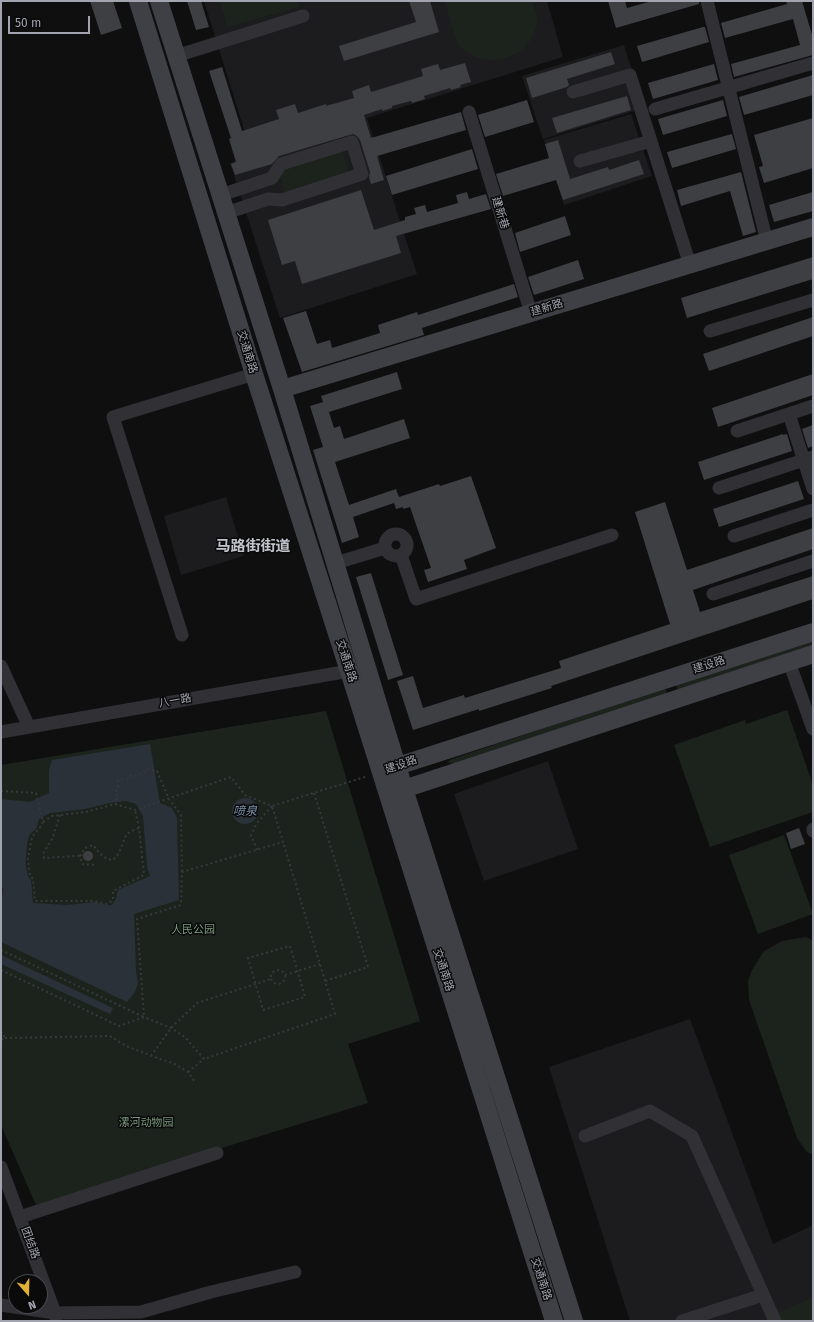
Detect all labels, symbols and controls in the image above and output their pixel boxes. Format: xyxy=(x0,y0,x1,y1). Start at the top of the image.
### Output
scale bar xyxy=(10,8,92,34)
text: 50 m xyxy=(15,16,41,30)
street label: 建新巷 xyxy=(489,195,511,231)
street label: 建新路 xyxy=(529,297,565,319)
street label: 交通南路 xyxy=(234,329,260,375)
district label: 马路街街道 xyxy=(216,538,290,556)
street label: 交通南路 xyxy=(333,638,359,684)
street label: 建设路 xyxy=(691,654,727,676)
street label: 八一路 xyxy=(158,692,192,710)
street label: 建设路 xyxy=(383,753,419,777)
water label: 喷泉 xyxy=(233,805,257,819)
park label: 人民公园 xyxy=(171,923,215,937)
street label: 交通南路 xyxy=(430,947,456,993)
park label: 漯河动物园 xyxy=(119,1116,173,1130)
street label: 团结路 xyxy=(18,1225,42,1261)
street label: 交通南路 xyxy=(528,1256,554,1302)
north arrow xyxy=(8,1274,48,1314)
text: N xyxy=(26,1297,38,1312)

